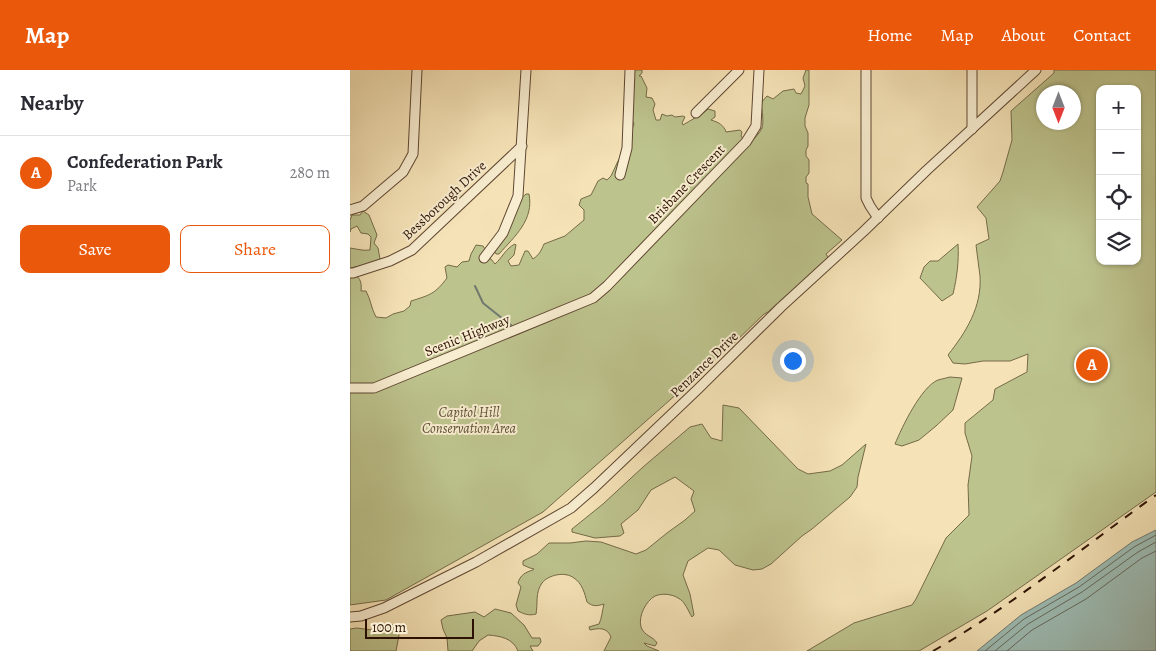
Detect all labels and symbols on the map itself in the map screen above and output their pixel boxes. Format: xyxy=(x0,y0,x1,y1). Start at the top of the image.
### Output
north arrow xyxy=(1036,85,1081,130)
street label: Brisbane Crescent xyxy=(644,140,729,228)
street label: Bessborough Drive xyxy=(398,156,490,244)
street label: Scenic Highway xyxy=(422,309,513,361)
street label: Penzance Drive xyxy=(666,327,743,402)
pin: A xyxy=(1076,346,1108,384)
your location xyxy=(780,348,806,374)
park label: Capitol Hill Conservation Area xyxy=(422,403,517,438)
scale bar xyxy=(365,616,474,639)

